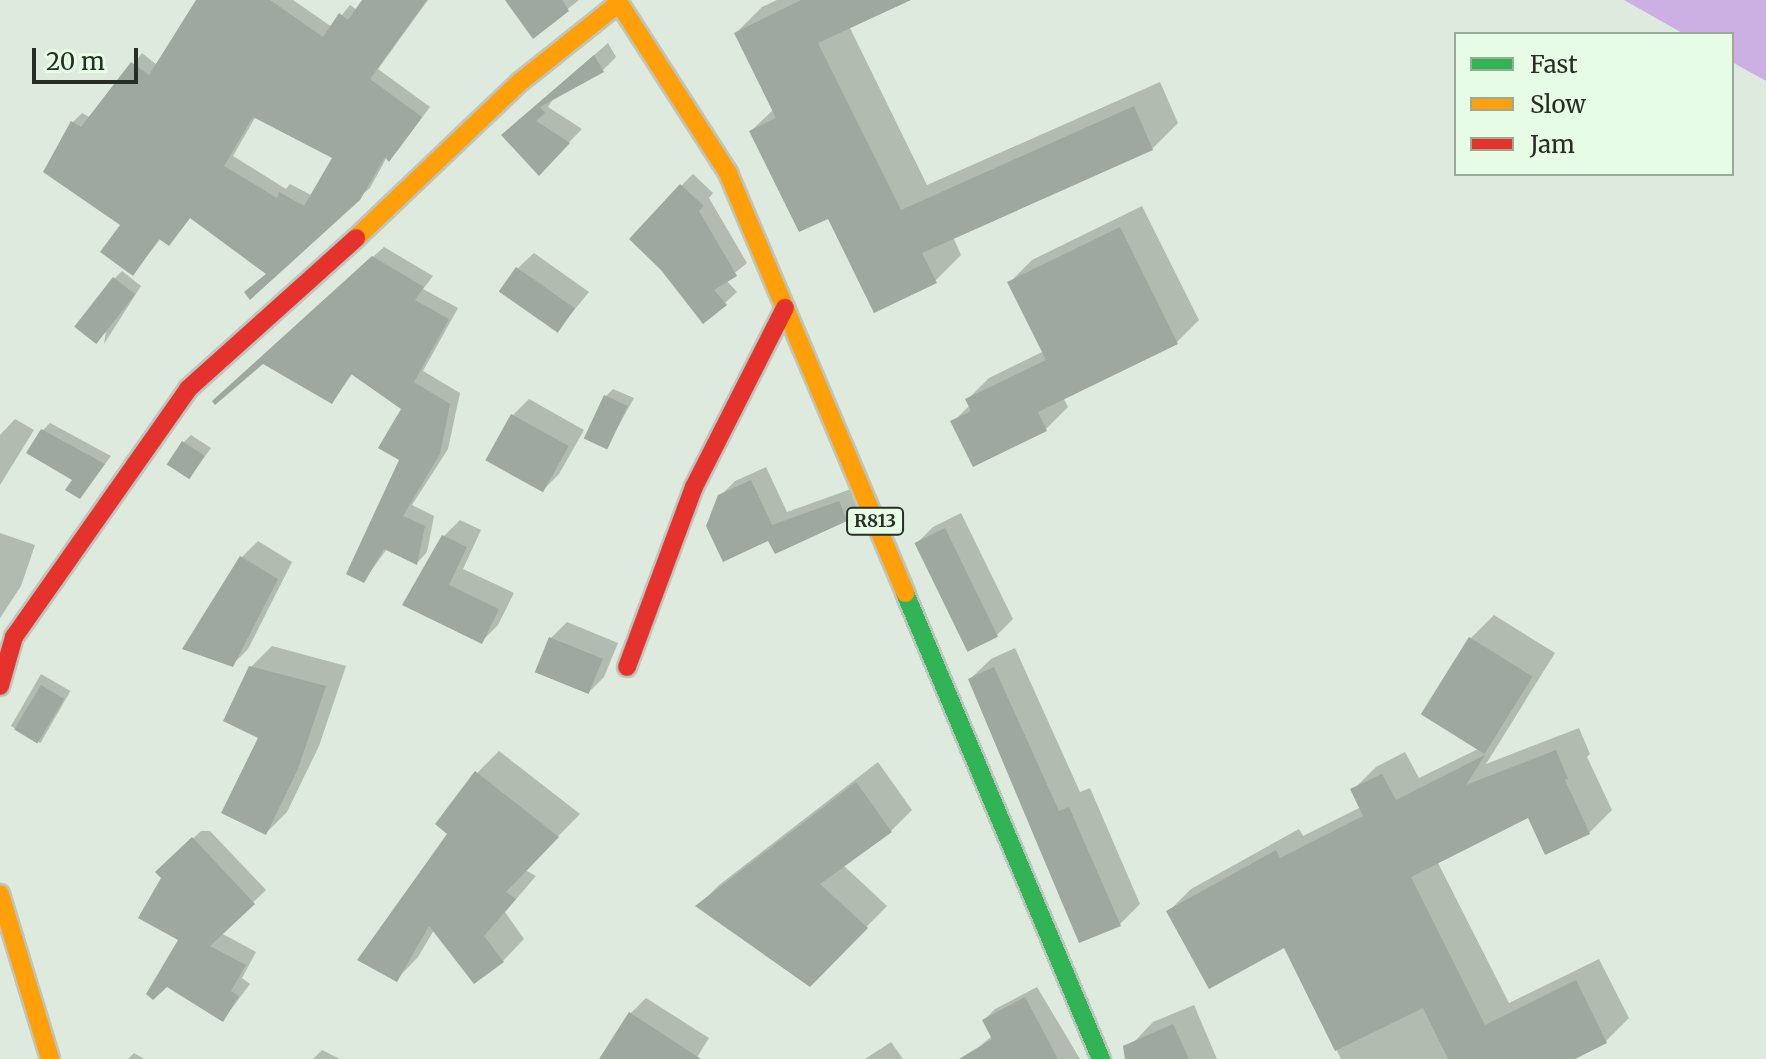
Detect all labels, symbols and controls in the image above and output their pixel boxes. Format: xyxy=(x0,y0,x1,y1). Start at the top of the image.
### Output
scale bar xyxy=(36,32,142,82)
legend xyxy=(1454,32,1734,176)
text: 20 m xyxy=(46,46,105,77)
text: Fast xyxy=(1530,49,1578,80)
text: Slow xyxy=(1530,89,1586,120)
text: Jam xyxy=(1530,129,1575,160)
road number: R813 xyxy=(845,507,905,535)

